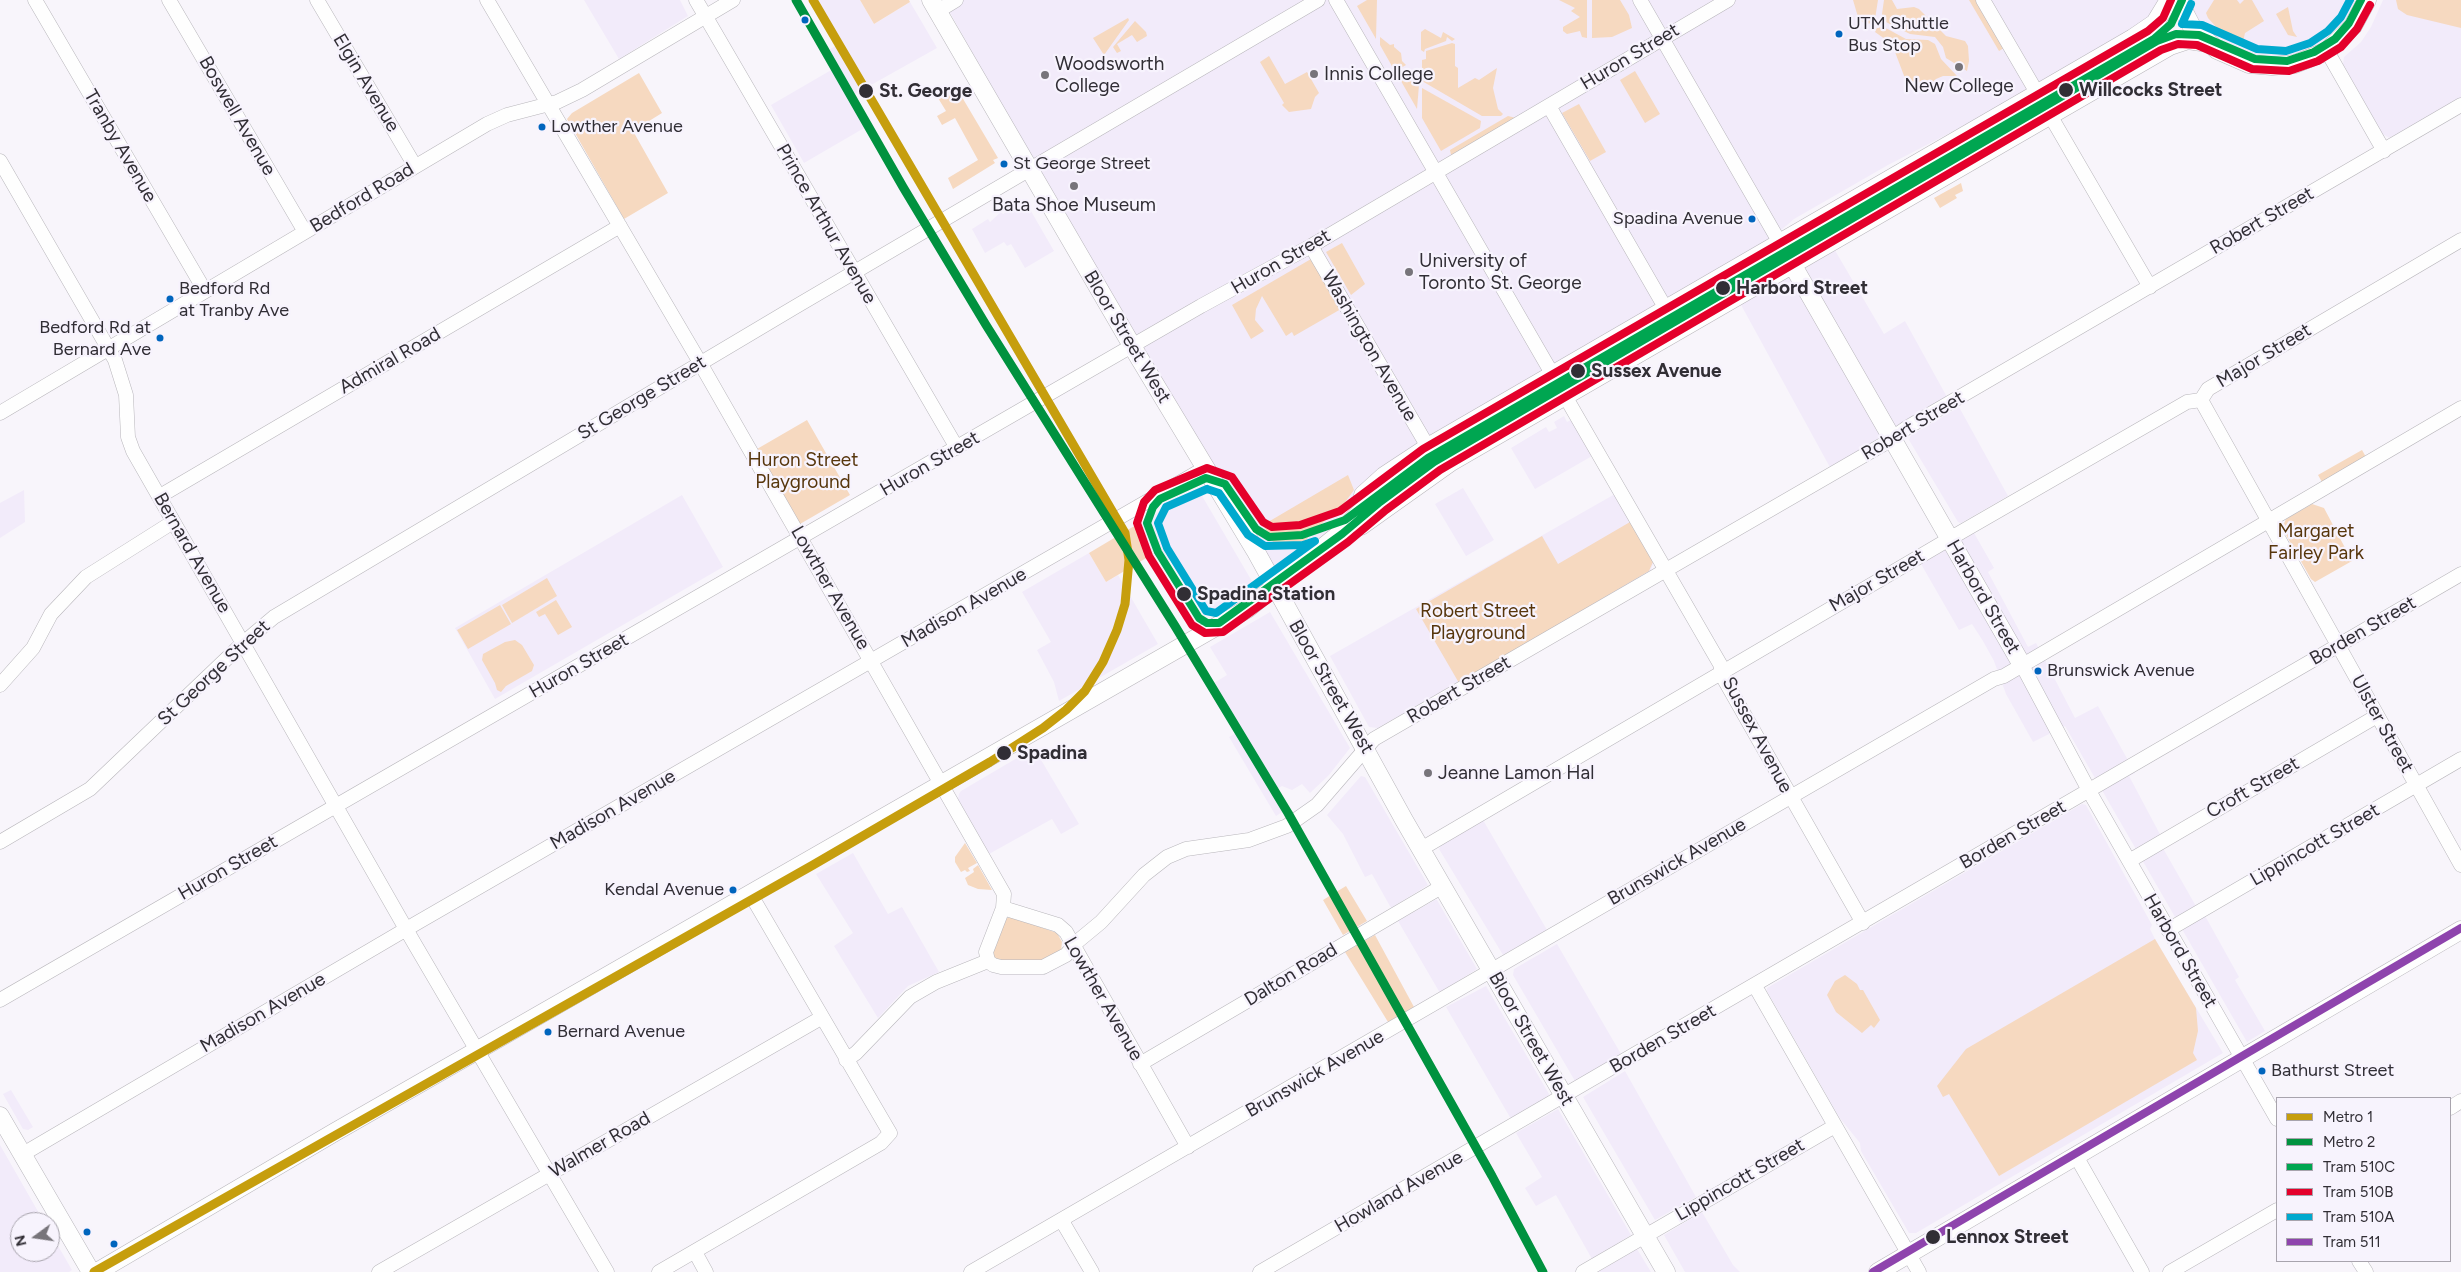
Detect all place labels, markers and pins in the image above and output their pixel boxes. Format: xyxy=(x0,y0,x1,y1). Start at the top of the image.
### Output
place label: UTM Shuttle Bus Stop xyxy=(1848,13,1949,56)
unlabelled marker xyxy=(800,15,810,25)
marker: UTM Shuttle Bus Stop xyxy=(1834,29,1844,39)
place label: Woodsworth College xyxy=(1055,53,1164,97)
marker: New College xyxy=(1953,61,1965,73)
place label: Innis College xyxy=(1324,63,1433,85)
marker: Innis College xyxy=(1308,68,1320,80)
marker: Woodsworth College xyxy=(1039,69,1051,81)
place label: New College xyxy=(1904,75,2014,97)
place label: Willcocks Street xyxy=(2079,79,2222,101)
place label: St. George xyxy=(879,80,972,102)
marker: Willcocks Street xyxy=(2057,81,2075,99)
marker: St. George xyxy=(857,82,875,100)
place label: Lowther Avenue xyxy=(551,116,683,138)
marker: Lowther Avenue xyxy=(537,122,547,132)
place label: St George Street xyxy=(1013,153,1151,175)
marker: St George Street xyxy=(999,159,1009,169)
marker: Bata Shoe Museum xyxy=(1068,180,1080,192)
place label: Bata Shoe Museum xyxy=(992,194,1156,216)
place label: Spadina Avenue xyxy=(1613,208,1743,230)
marker: Spadina Avenue xyxy=(1747,214,1757,224)
place label: University of Toronto St. George xyxy=(1419,250,1582,294)
marker: University of Toronto St. George xyxy=(1403,266,1415,278)
place label: Harbord Street xyxy=(1736,277,1868,299)
place label: Bedford Rd at Tranby Ave xyxy=(179,278,289,320)
marker: Harbord Street xyxy=(1714,279,1732,297)
marker: Bedford Rd at Tranby Ave xyxy=(165,294,175,304)
place label: Bedford Rd at Bernard Ave xyxy=(39,317,151,359)
marker: Bedford Rd at Bernard Ave xyxy=(155,333,165,343)
place label: Sussex Avenue xyxy=(1591,360,1722,382)
marker: Sussex Avenue xyxy=(1569,362,1587,380)
place label: Spadina Station xyxy=(1197,583,1335,605)
marker: Spadina Station xyxy=(1175,585,1193,603)
place label: Brunswick Avenue xyxy=(2047,660,2195,682)
marker: Brunswick Avenue xyxy=(2033,666,2043,676)
place label: Spadina xyxy=(1017,742,1087,764)
marker: Spadina xyxy=(995,744,1013,762)
place label: Jeanne Lamon Hal xyxy=(1438,762,1594,784)
marker: Jeanne Lamon Hal xyxy=(1422,767,1434,779)
place label: Kendal Avenue xyxy=(604,879,724,901)
marker: Kendal Avenue xyxy=(728,885,738,895)
place label: Bernard Avenue xyxy=(557,1021,685,1043)
marker: Bernard Avenue xyxy=(543,1027,553,1037)
place label: Bathurst Street xyxy=(2271,1060,2394,1082)
marker: Bathurst Street xyxy=(2257,1066,2267,1076)
place label: Lennox Street xyxy=(1946,1226,2069,1248)
unlabelled marker xyxy=(82,1227,92,1237)
marker: Lennox Street xyxy=(1924,1228,1942,1246)
unlabelled marker xyxy=(109,1239,119,1249)

